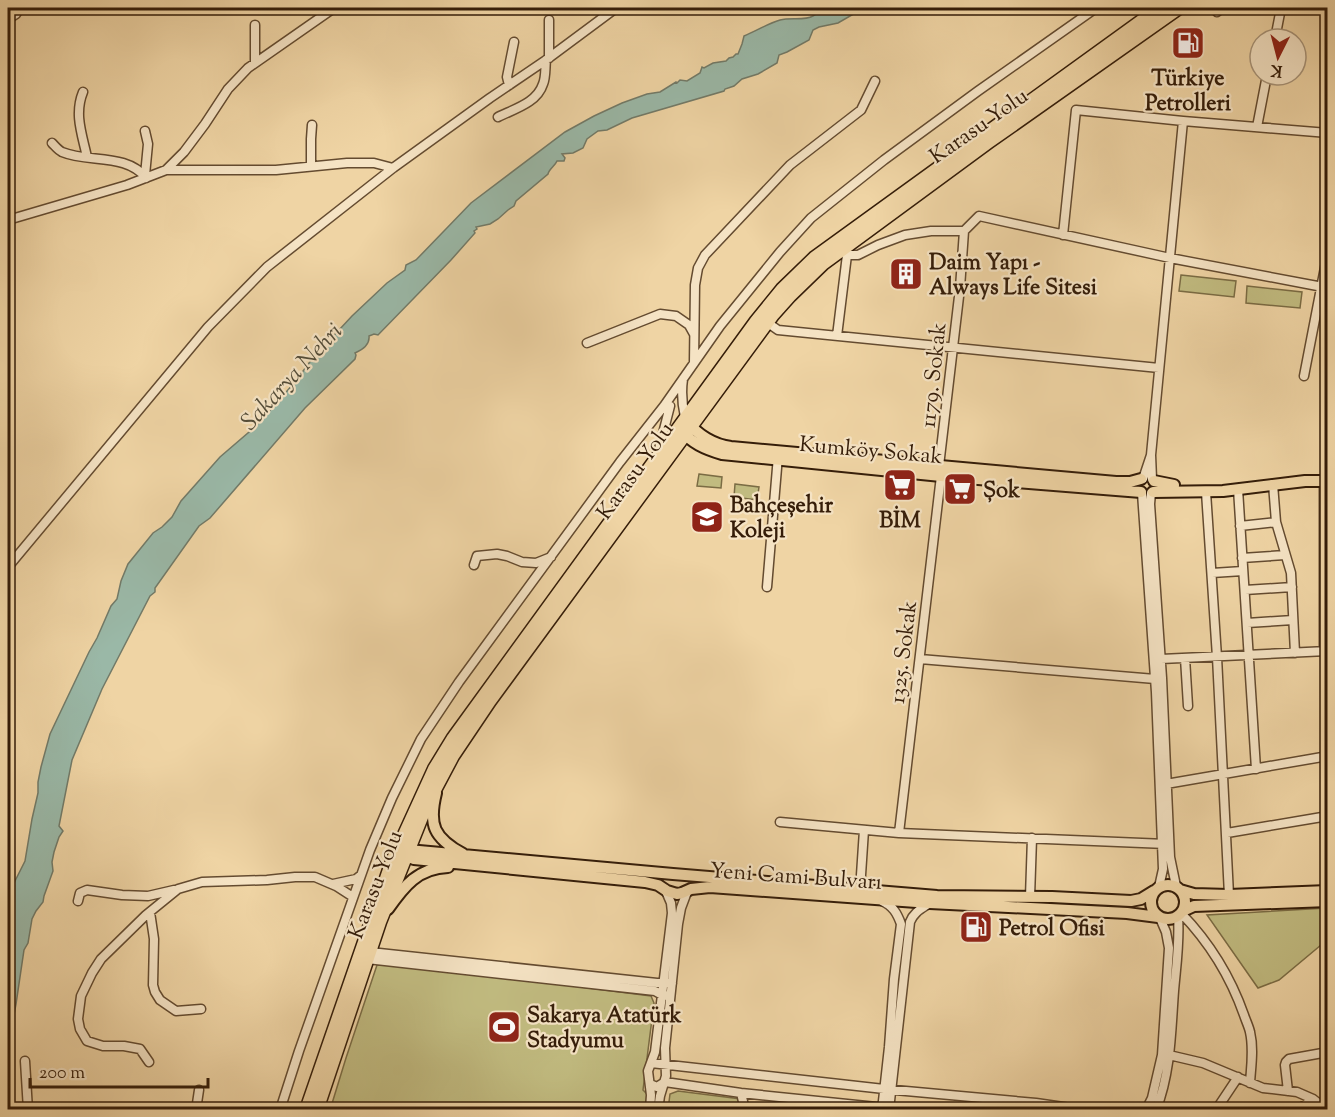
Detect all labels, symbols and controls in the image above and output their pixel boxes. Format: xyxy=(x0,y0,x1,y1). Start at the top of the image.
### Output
fuel station icon: Türkiye Petrolleri xyxy=(1170,25,1206,61)
north arrow xyxy=(1248,27,1308,87)
text: K xyxy=(1269,57,1284,81)
place label: Türkiye Petrolleri xyxy=(1145,64,1232,121)
street label: Karasu Yolu xyxy=(924,81,1036,173)
place label: Daim Yapı - Always Life Sitesi xyxy=(929,248,1098,305)
building icon: Daim Yapı - Always Life Sitesi xyxy=(888,256,924,292)
water label: Sakarya Nehri xyxy=(234,316,351,439)
street label: 1179. Sokak xyxy=(914,321,956,430)
street label: Karasu Yolu xyxy=(590,416,683,527)
street label: Kumköy Sokak xyxy=(798,430,944,474)
supermarket icon: BİM xyxy=(882,467,918,503)
supermarket icon: Şok xyxy=(942,471,978,507)
place label: Şok xyxy=(983,476,1020,508)
place label: Bahçeşehir Koleji xyxy=(730,491,834,548)
school or university icon: Bahçeşehir Koleji xyxy=(689,499,725,535)
place label: BİM xyxy=(879,505,921,538)
street label: 1325. Sokak xyxy=(883,599,927,706)
street label: Karasu Yolu xyxy=(341,826,412,944)
street label: Yeni Cami Bulvarı xyxy=(709,856,883,900)
fuel station icon: Petrol Ofisi xyxy=(958,909,994,945)
place label: Petrol Ofisi xyxy=(999,914,1105,946)
place label: Sakarya Atatürk Stadyumu xyxy=(527,1001,682,1058)
sports icon: Sakarya Atatürk Stadyumu xyxy=(486,1009,522,1045)
scale bar xyxy=(30,1051,208,1089)
text: 200 m xyxy=(39,1061,85,1087)

